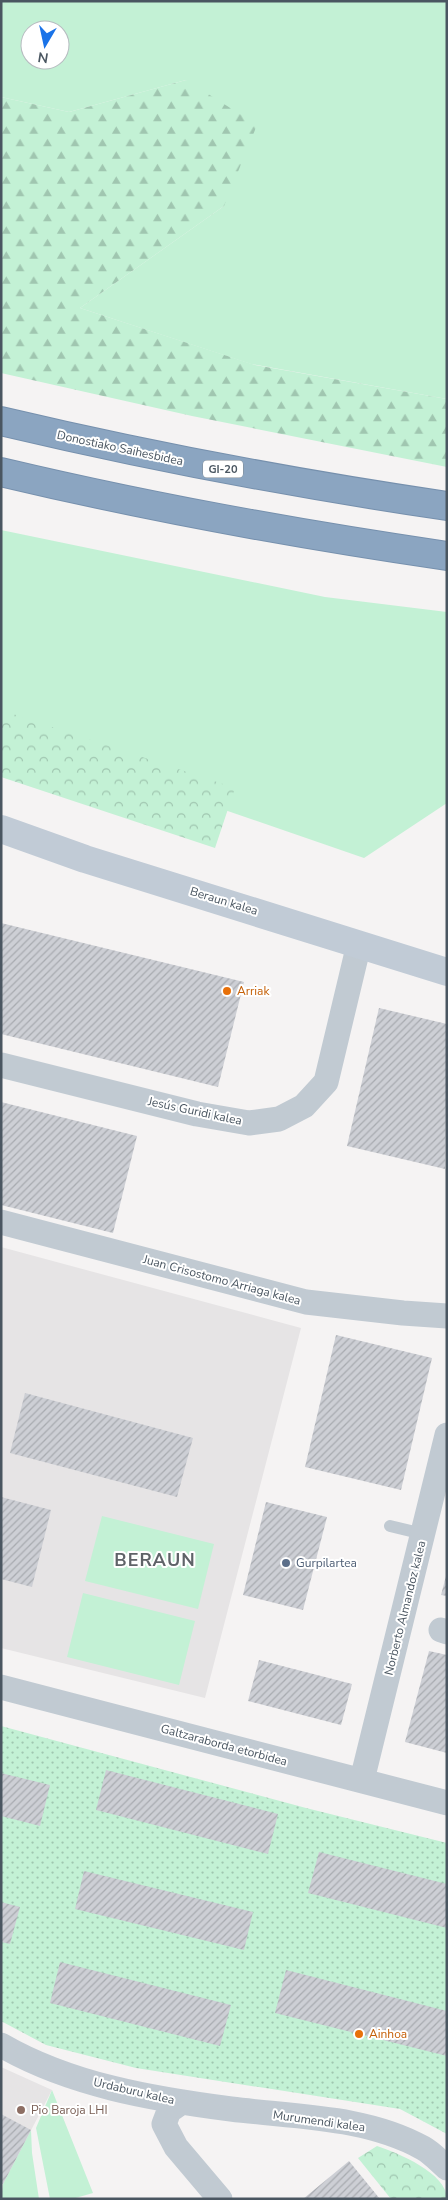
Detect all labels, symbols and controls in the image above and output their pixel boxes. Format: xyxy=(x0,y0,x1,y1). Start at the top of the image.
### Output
north arrow xyxy=(20,20,70,70)
text: N xyxy=(36,47,50,68)
street label: Donostiako Saihesbidea xyxy=(55,427,185,469)
road number: GI-20 xyxy=(203,460,243,478)
street label: Beraun kalea xyxy=(188,883,260,919)
place label: Arriak xyxy=(237,983,270,999)
marker: Arriak xyxy=(221,985,233,997)
street label: Jesús Guridi kalea xyxy=(146,1093,243,1129)
street label: Juan Crisostomo Arriaga kalea xyxy=(140,1251,303,1309)
street label: Norberto Almandoz kalea xyxy=(381,1539,429,1677)
district label: BERAUN xyxy=(114,1548,196,1572)
place label: Gurpilartea xyxy=(296,1555,357,1571)
marker: Gurpilartea xyxy=(280,1557,292,1569)
street label: Galtzaraborda etorbidea xyxy=(159,1720,289,1770)
place label: Ainhoa xyxy=(369,2026,407,2042)
marker: Ainhoa xyxy=(353,2028,365,2040)
street label: Urdaburu kalea xyxy=(92,2074,176,2108)
place label: Pio Baroja LHI xyxy=(31,2102,108,2118)
marker: Pio Baroja LHI xyxy=(15,2104,27,2116)
street label: Murumendi kalea xyxy=(272,2107,366,2135)

